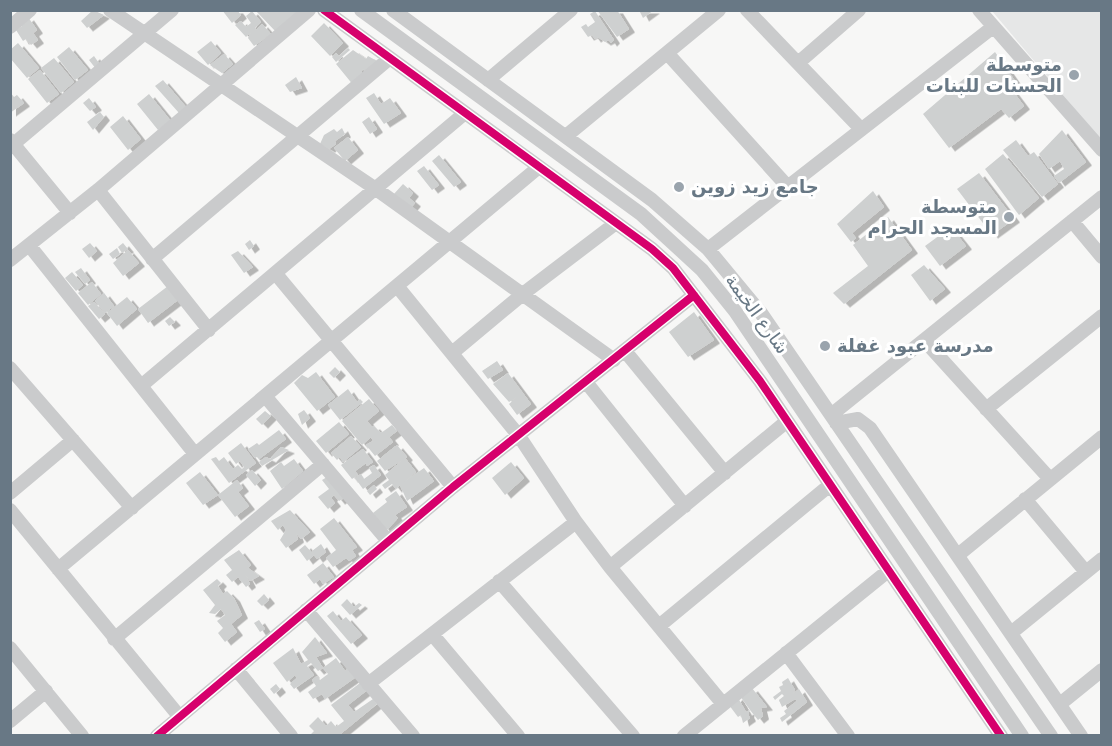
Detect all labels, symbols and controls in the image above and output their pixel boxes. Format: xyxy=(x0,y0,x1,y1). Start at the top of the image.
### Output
place label: متوسطة الحسنات للبنات xyxy=(926,54,1062,96)
marker: متوسطة الحسنات للبنات xyxy=(1067,68,1081,82)
place label: جامع زيد زوين xyxy=(691,176,819,198)
marker: جامع زيد زوين xyxy=(672,180,686,194)
place label: متوسطة المسجد الحرام xyxy=(868,196,997,239)
marker: متوسطة المسجد الحرام xyxy=(1002,210,1016,224)
street label: شارع الخيمة xyxy=(721,270,793,358)
place label: مدرسة عبود غفلة xyxy=(837,335,994,357)
marker: مدرسة عبود غفلة xyxy=(818,339,832,353)

